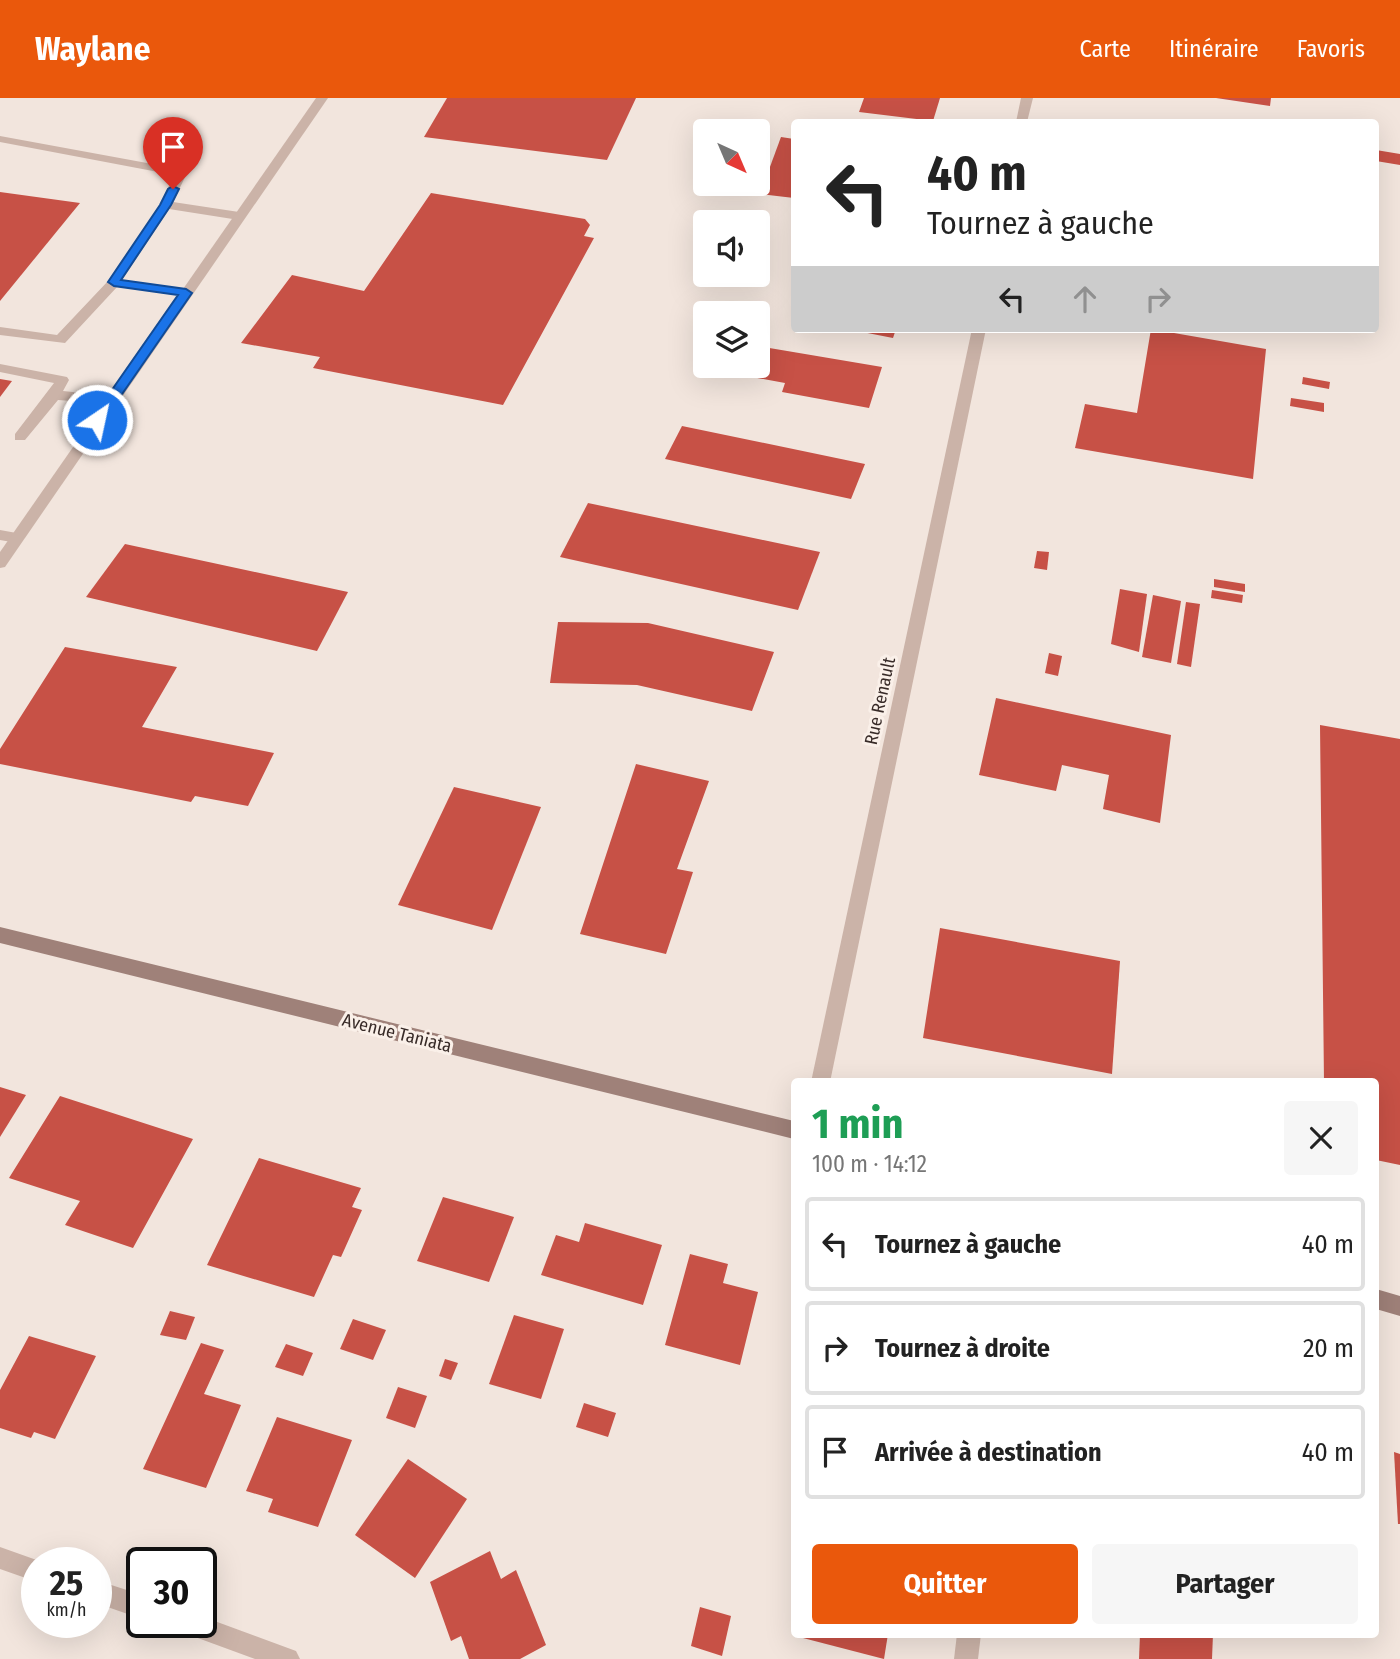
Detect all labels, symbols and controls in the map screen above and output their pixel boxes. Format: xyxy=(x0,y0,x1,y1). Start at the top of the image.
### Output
text: Waylane xyxy=(35,29,150,69)
text: Carte xyxy=(1080,35,1131,63)
text: Itinéraire xyxy=(1169,35,1259,63)
text: Favoris xyxy=(1297,35,1365,63)
pin xyxy=(143,117,203,189)
north arrow xyxy=(693,119,770,196)
map controls xyxy=(693,119,770,378)
icon: arrive xyxy=(154,128,192,166)
text: 40 m xyxy=(927,144,1027,203)
icon: left xyxy=(812,147,903,238)
text: Tournez à gauche xyxy=(927,204,1154,242)
button: sound xyxy=(693,210,770,287)
icon: left xyxy=(993,280,1031,318)
icon: ahead xyxy=(1066,280,1104,318)
icon: right xyxy=(1139,280,1177,318)
button: layers xyxy=(693,301,770,378)
position arrow xyxy=(60,383,134,457)
street label: Rue Renault xyxy=(860,655,900,747)
street label: Avenue Taniata xyxy=(340,1009,454,1057)
text: 1 min xyxy=(812,1099,903,1149)
button: close xyxy=(1284,1101,1358,1175)
text: 100 m · 14:12 xyxy=(812,1150,927,1178)
icon: left xyxy=(816,1225,854,1263)
text: Tournez à gauche xyxy=(875,1229,1061,1260)
text: 40 m xyxy=(1302,1229,1354,1260)
icon: right xyxy=(816,1329,854,1367)
text: Tournez à droite xyxy=(875,1333,1050,1364)
text: 20 m xyxy=(1303,1333,1354,1364)
icon: arrive xyxy=(816,1433,854,1471)
text: Arrivée à destination xyxy=(875,1437,1102,1468)
text: 40 m xyxy=(1302,1437,1354,1468)
button: Quitter xyxy=(812,1544,1078,1624)
button: Partager xyxy=(1092,1544,1358,1624)
speed limit sign: 30 xyxy=(126,1547,217,1638)
text: 25 xyxy=(50,1562,83,1604)
text: km/h xyxy=(46,1599,87,1621)

